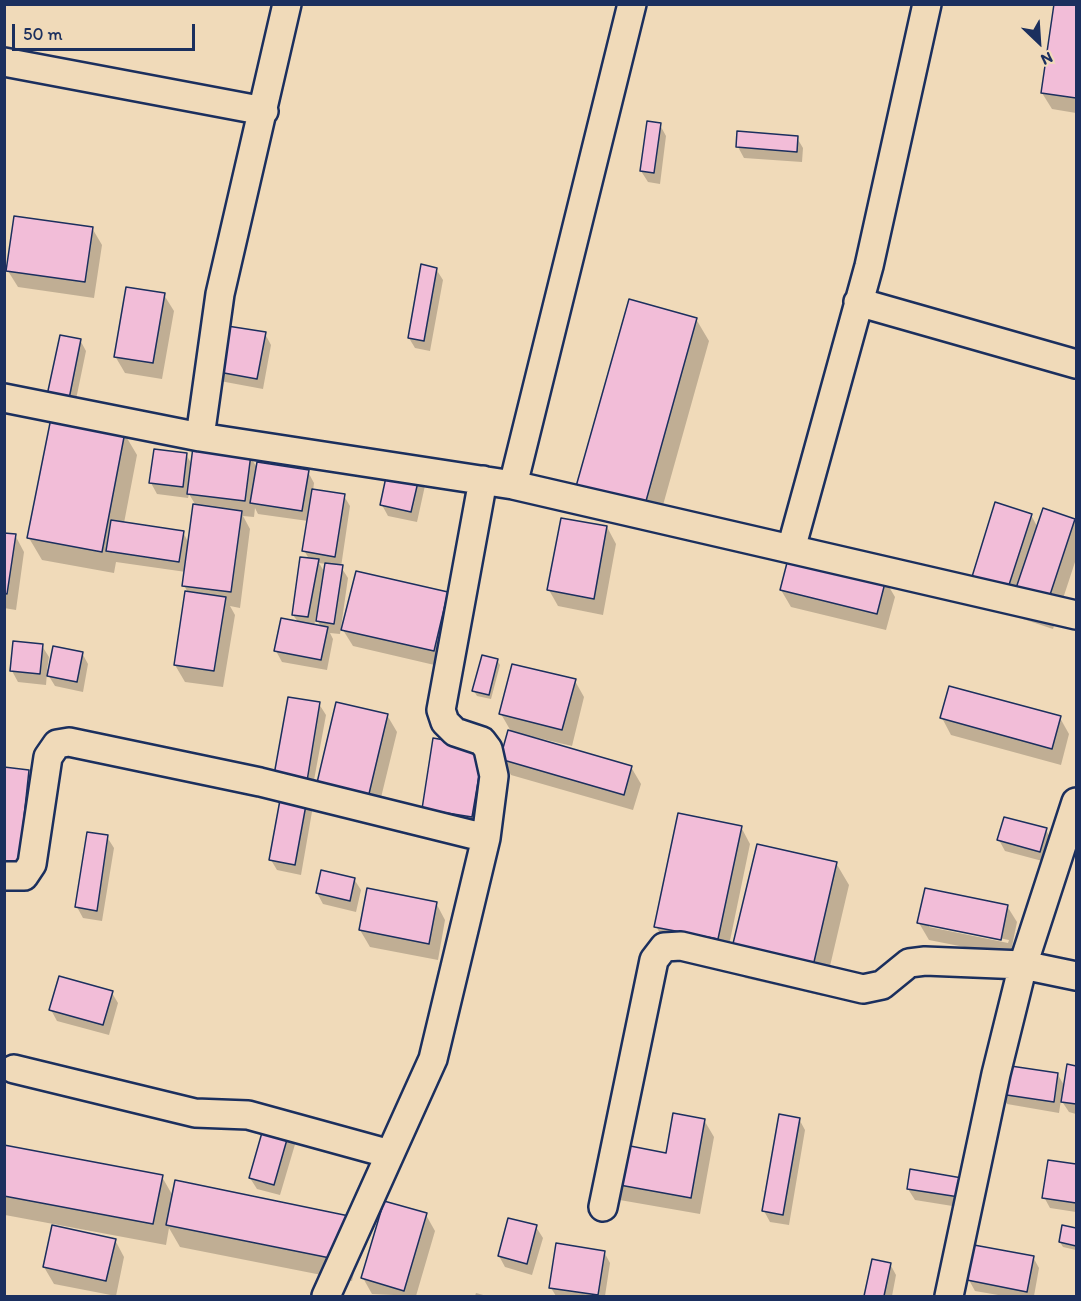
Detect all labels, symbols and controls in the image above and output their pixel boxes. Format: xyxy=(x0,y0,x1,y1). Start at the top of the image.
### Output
scale bar xyxy=(15,12,198,50)
north arrow xyxy=(1009,12,1069,72)
text: 50 m xyxy=(23,23,63,45)
text: N xyxy=(1038,48,1056,70)

